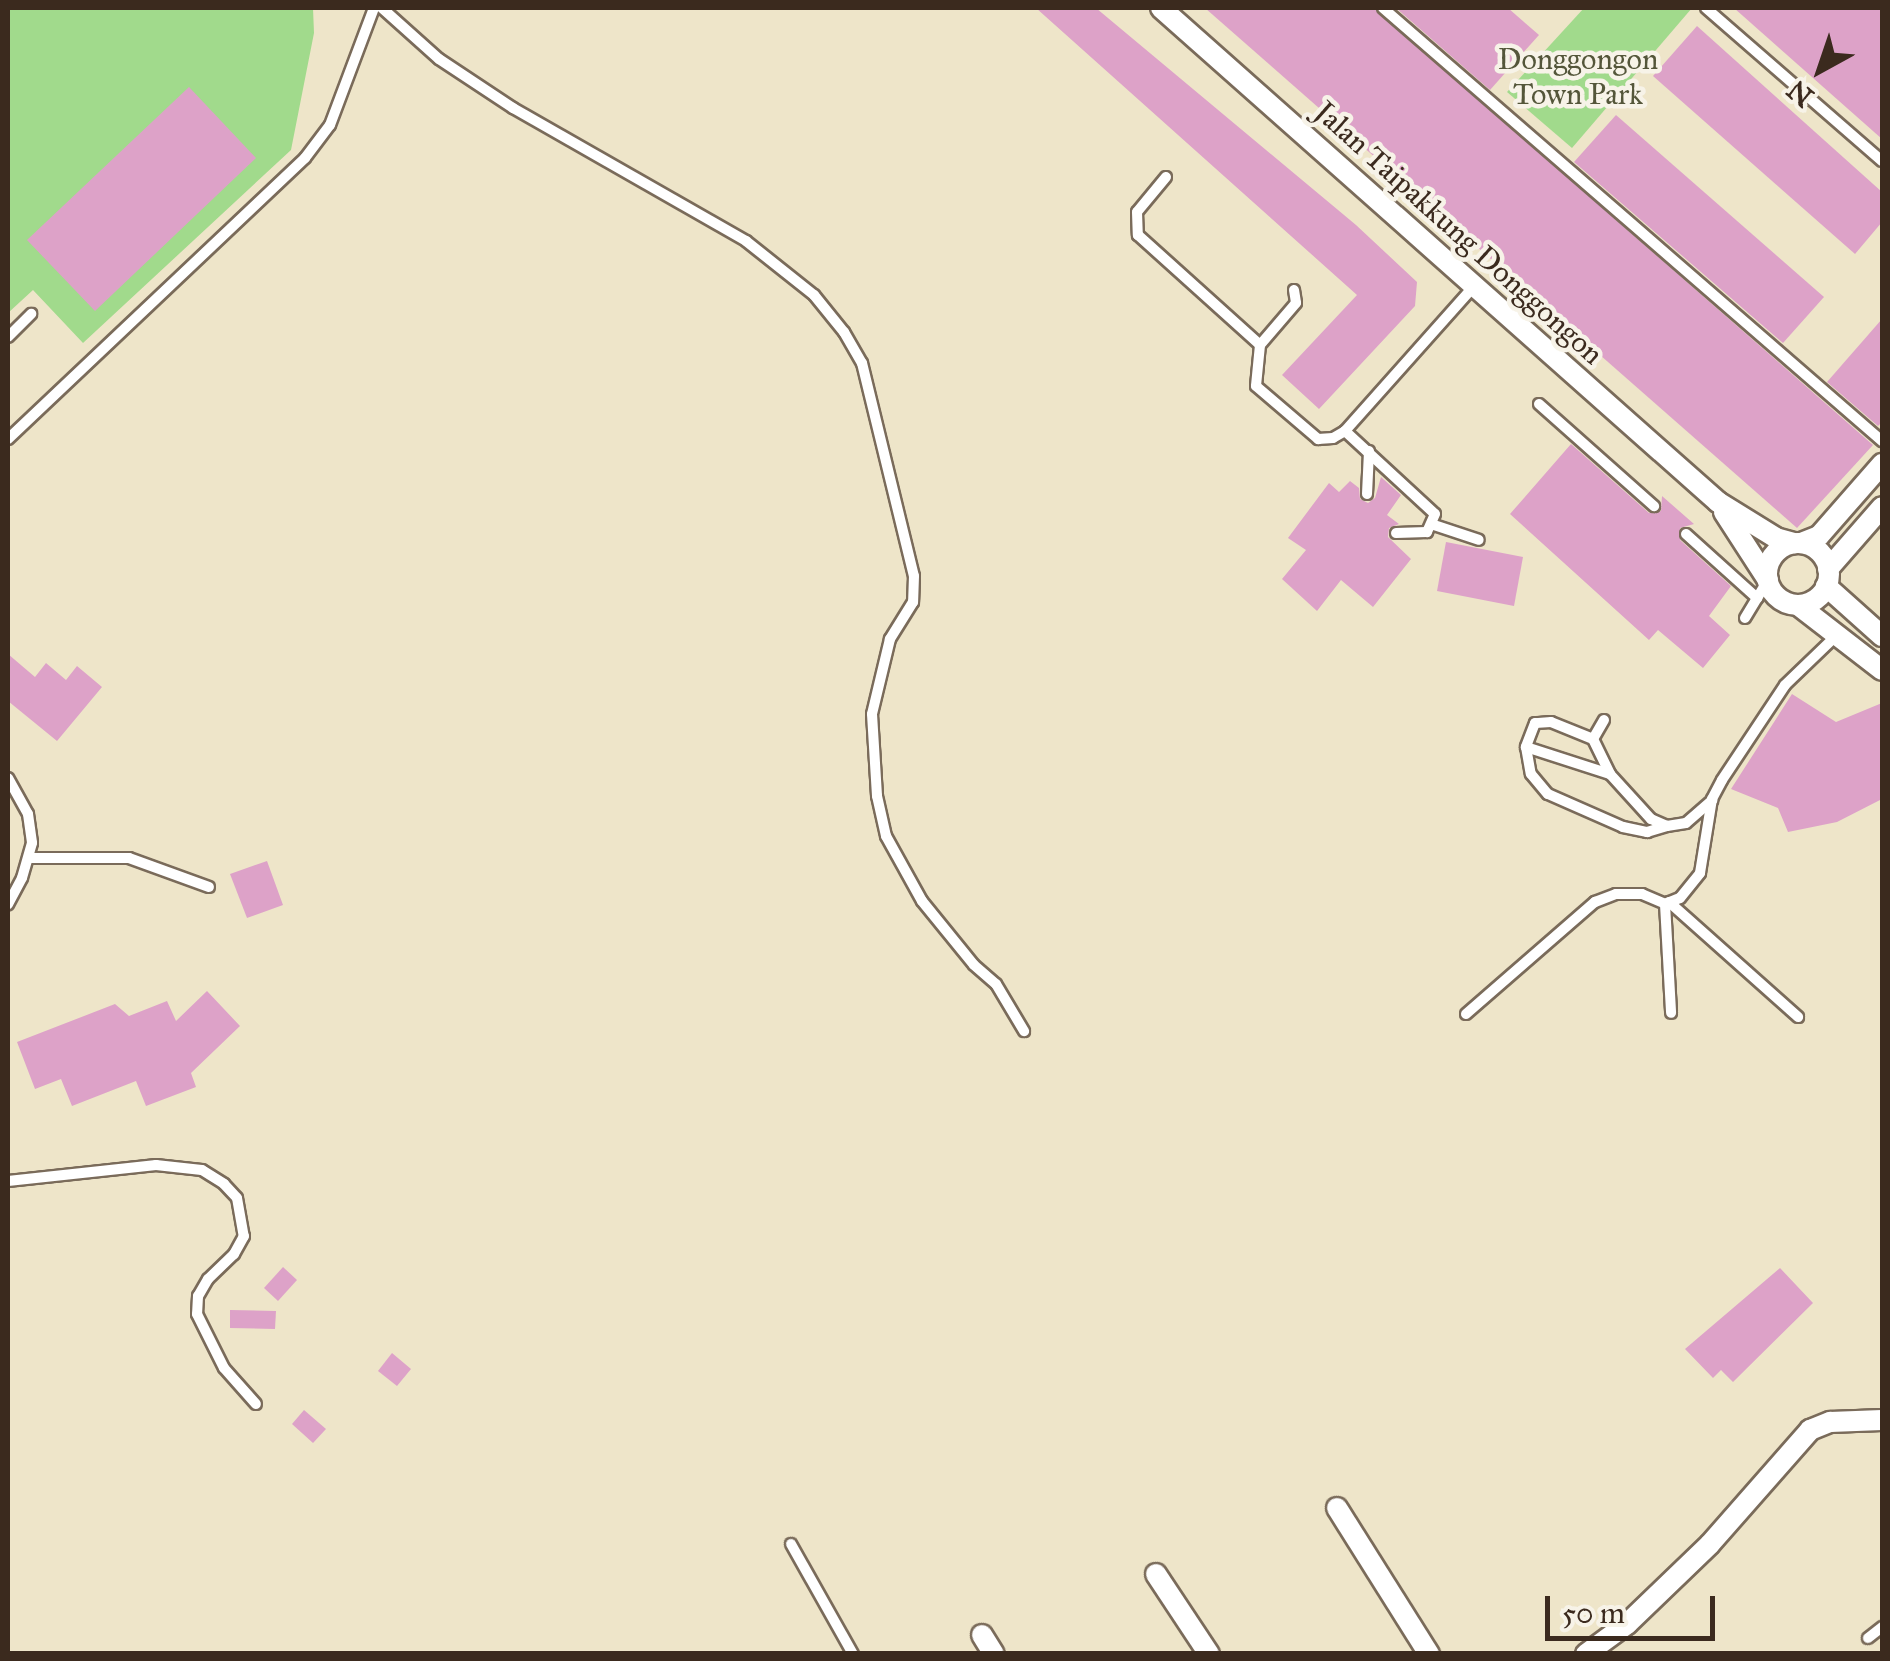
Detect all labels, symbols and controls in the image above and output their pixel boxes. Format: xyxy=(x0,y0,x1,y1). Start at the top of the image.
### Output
north arrow xyxy=(1770,20,1870,120)
park label: Donggongon Town Park xyxy=(1498,41,1658,112)
text: N xyxy=(1780,72,1821,114)
street label: Jalan Taipakkung Donggongon xyxy=(1307,94,1611,372)
scale bar xyxy=(1550,1576,1720,1638)
text: 50 m xyxy=(1562,1595,1625,1631)

